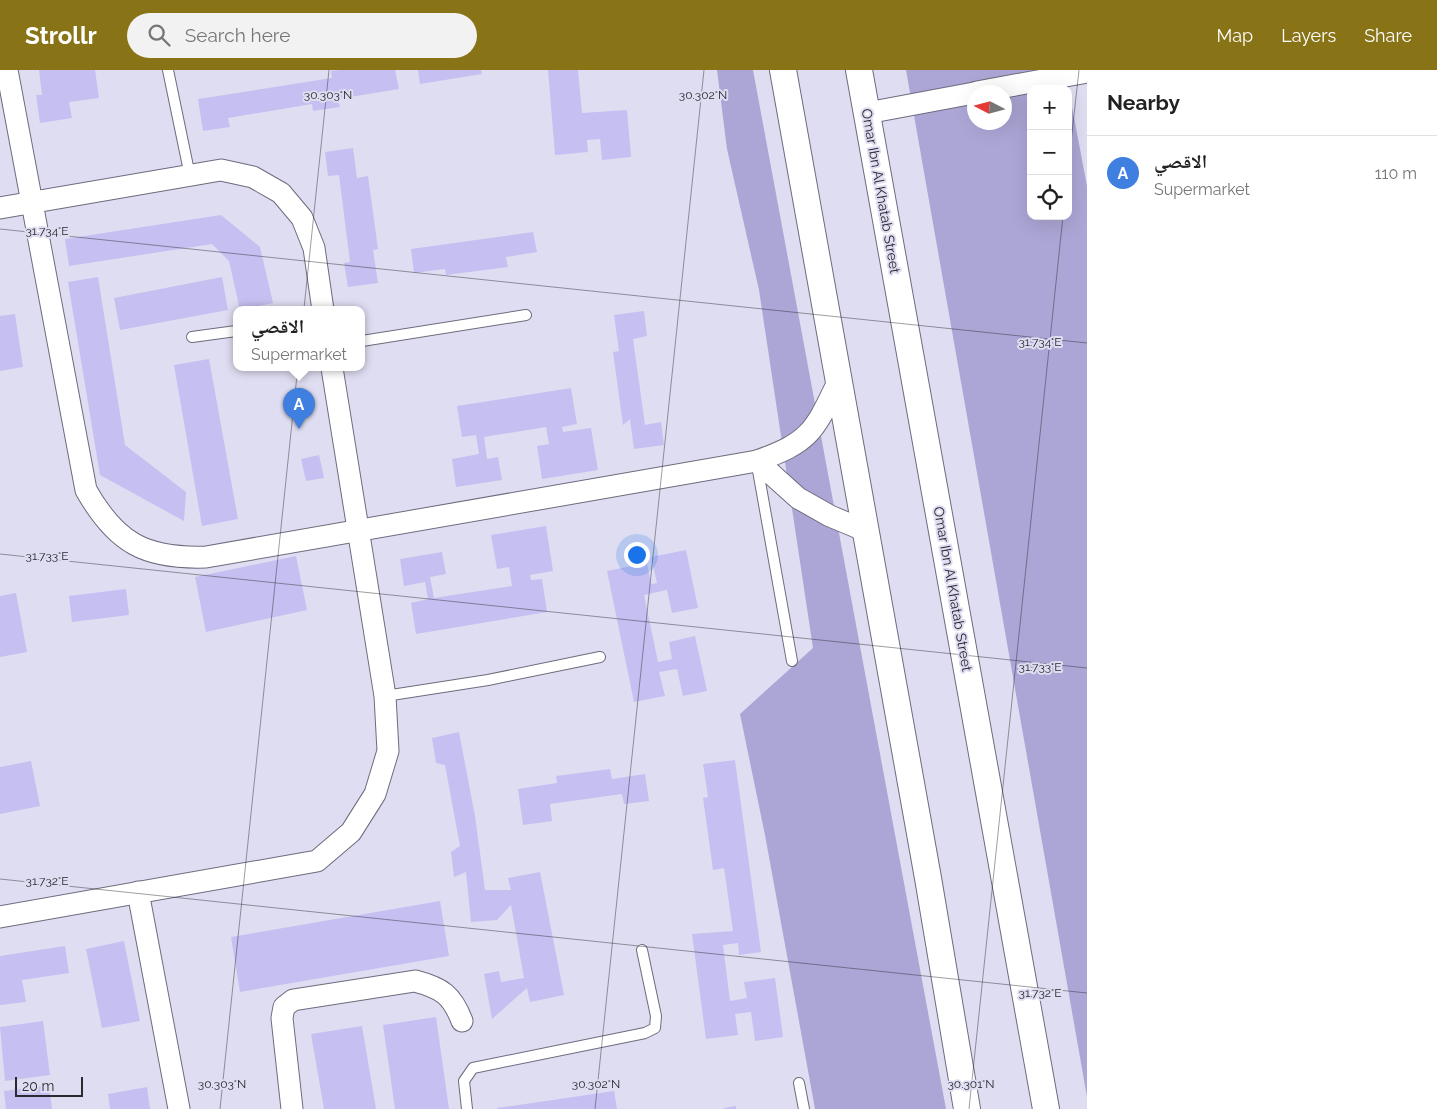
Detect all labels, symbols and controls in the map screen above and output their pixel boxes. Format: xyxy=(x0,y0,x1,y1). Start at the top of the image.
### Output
search box xyxy=(127,13,477,58)
text: Strollr xyxy=(25,21,97,50)
icon: search xyxy=(145,21,173,49)
text: Search here xyxy=(185,24,290,46)
text: Map xyxy=(1217,25,1253,46)
text: Layers xyxy=(1281,25,1336,46)
text: Share xyxy=(1364,25,1412,46)
north arrow xyxy=(967,85,1012,130)
map controls xyxy=(1027,85,1072,220)
button: + xyxy=(1027,85,1072,130)
text: 30.303°N xyxy=(304,88,352,102)
text: 30.302°N xyxy=(679,88,727,102)
text: Nearby xyxy=(1107,90,1180,115)
street label: Omar Ibn Al Khatab Street xyxy=(859,107,903,275)
button: − xyxy=(1027,130,1072,175)
text: الاقصي xyxy=(1154,150,1207,172)
text: A xyxy=(1118,164,1128,183)
text: 110 m xyxy=(1375,164,1417,183)
button: locate xyxy=(1027,175,1072,220)
text: Supermarket xyxy=(1154,180,1250,199)
text: 31.734°E xyxy=(25,224,69,238)
popup xyxy=(233,306,365,371)
text: الاقصي xyxy=(251,315,304,337)
text: 31.734°E xyxy=(1018,335,1062,349)
text: Supermarket xyxy=(251,345,347,364)
pin: A xyxy=(283,388,315,429)
street label: Omar Ibn Al Khatab Street xyxy=(931,505,975,673)
your location xyxy=(624,542,650,568)
text: 31.733°E xyxy=(26,549,68,563)
text: 31.733°E xyxy=(1019,660,1061,674)
text: 31.732°E xyxy=(26,874,68,888)
text: 31.732°E xyxy=(1019,986,1061,1000)
scale bar xyxy=(15,1074,82,1097)
text: 30.303°N xyxy=(198,1077,246,1091)
text: 30.302°N xyxy=(572,1077,620,1091)
text: 30.301°N xyxy=(947,1077,995,1091)
text: 20 m xyxy=(22,1078,54,1094)

